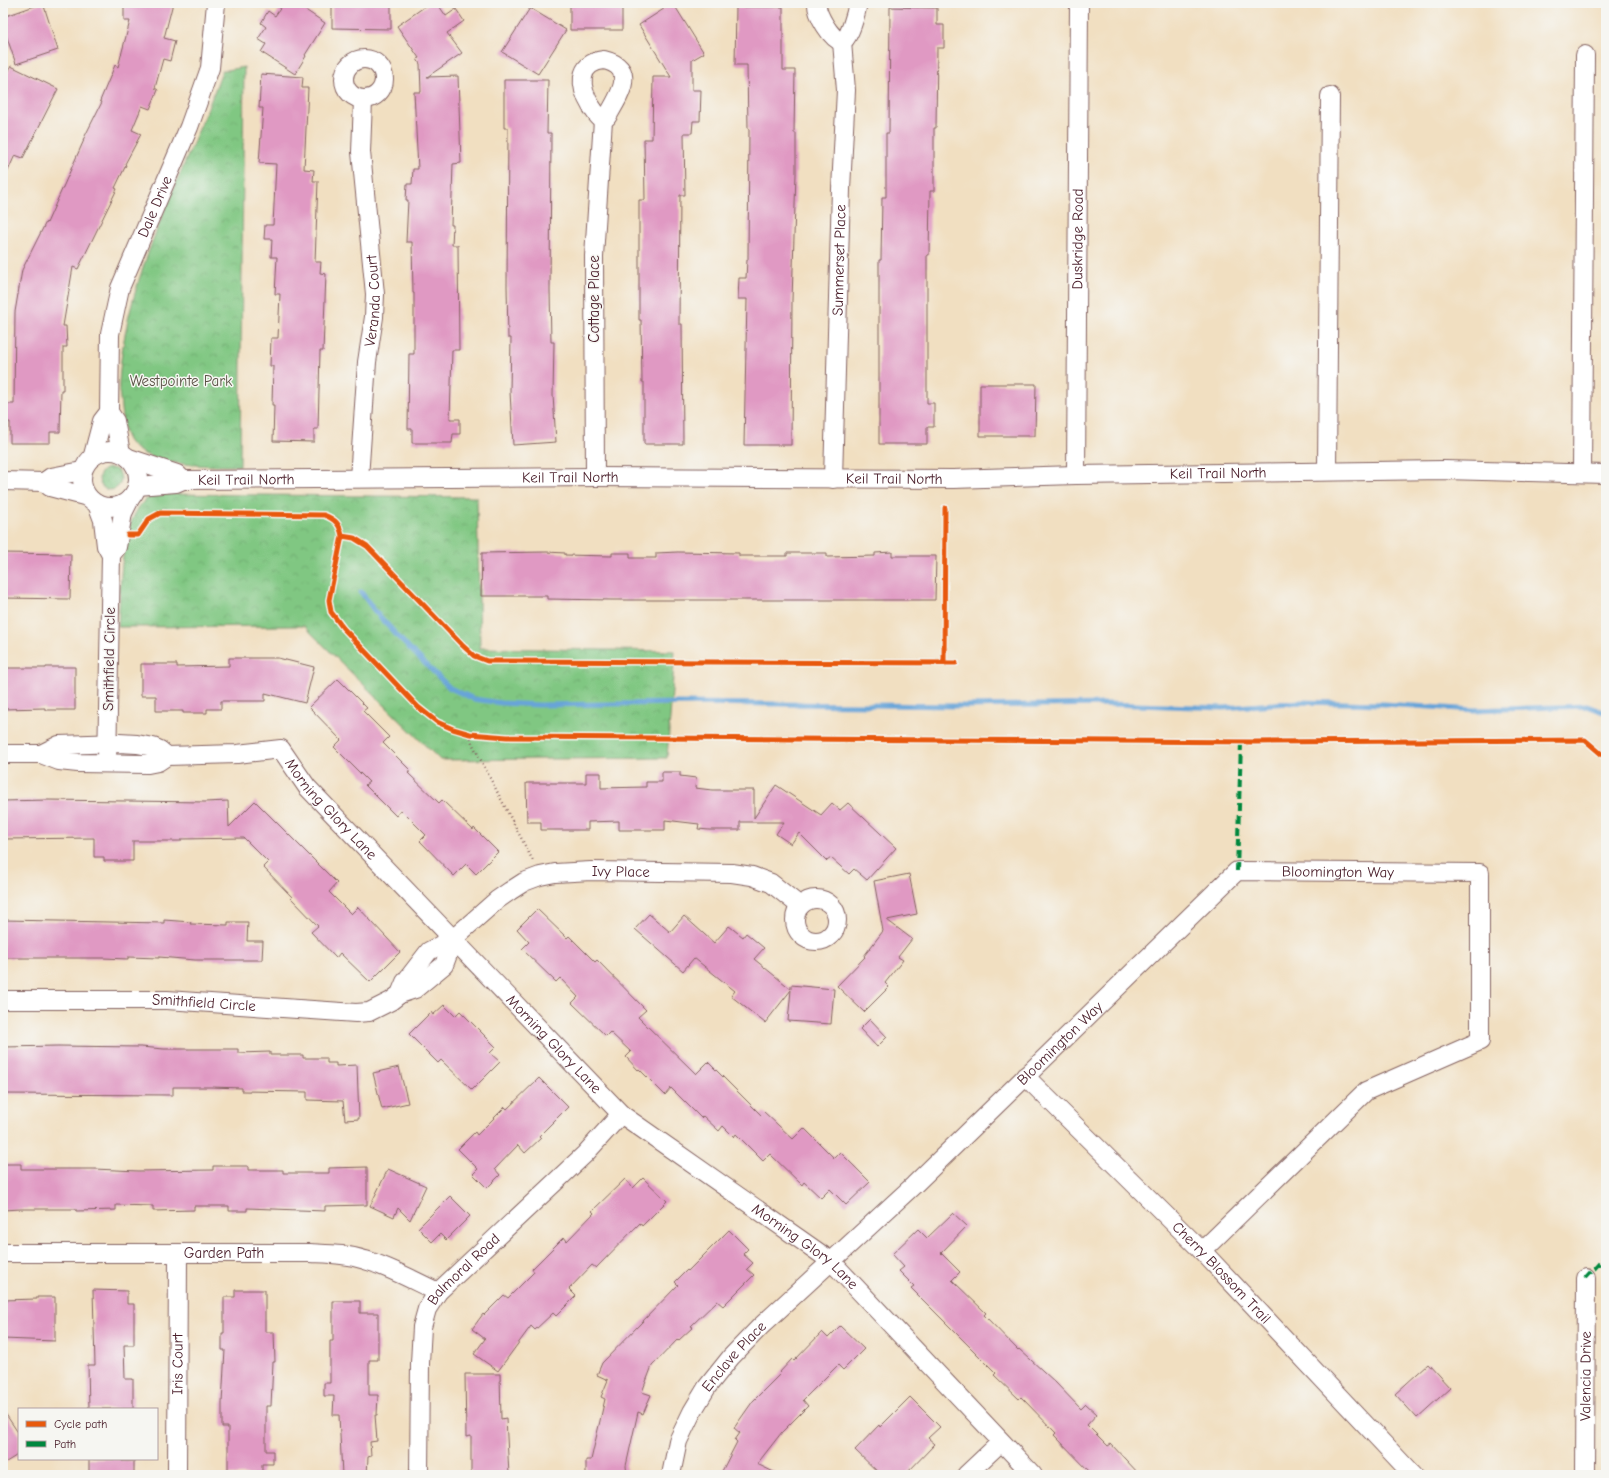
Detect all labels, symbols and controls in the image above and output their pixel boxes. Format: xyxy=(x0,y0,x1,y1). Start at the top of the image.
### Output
street label: Dale Drive xyxy=(134,173,176,240)
street label: Duskridge Road xyxy=(1068,189,1087,289)
street label: Summerset Place xyxy=(829,204,850,316)
street label: Veranda Court xyxy=(361,253,384,348)
street label: Cottage Place xyxy=(585,255,603,343)
park label: Westpointe Park xyxy=(130,372,233,390)
street label: Keil Trail North xyxy=(1170,463,1267,483)
street label: Keil Trail North xyxy=(522,468,619,487)
street label: Keil Trail North xyxy=(846,469,943,488)
street label: Keil Trail North xyxy=(198,470,295,489)
street label: Smithfield Circle xyxy=(99,606,119,711)
street label: Morning Glory Lane xyxy=(281,755,381,864)
street label: Ivy Place xyxy=(592,862,651,881)
street label: Bloomington Way xyxy=(1282,862,1394,881)
street label: Smithfield Circle xyxy=(152,991,257,1015)
street label: Morning Glory Lane xyxy=(502,991,606,1097)
street label: Bloomington Way xyxy=(1013,998,1106,1089)
street label: Morning Glory Lane xyxy=(749,1200,862,1293)
street label: Cherry Blossom Trail xyxy=(1168,1218,1275,1327)
street label: Balmoral Road xyxy=(423,1230,504,1308)
street label: Garden Path xyxy=(184,1244,264,1262)
street label: Enclave Place xyxy=(698,1317,770,1395)
street label: Valencia Drive xyxy=(1576,1331,1595,1421)
street label: Iris Court xyxy=(168,1332,187,1395)
legend xyxy=(18,1408,158,1460)
text: Cycle path xyxy=(54,1417,107,1431)
text: Path xyxy=(54,1437,76,1451)

